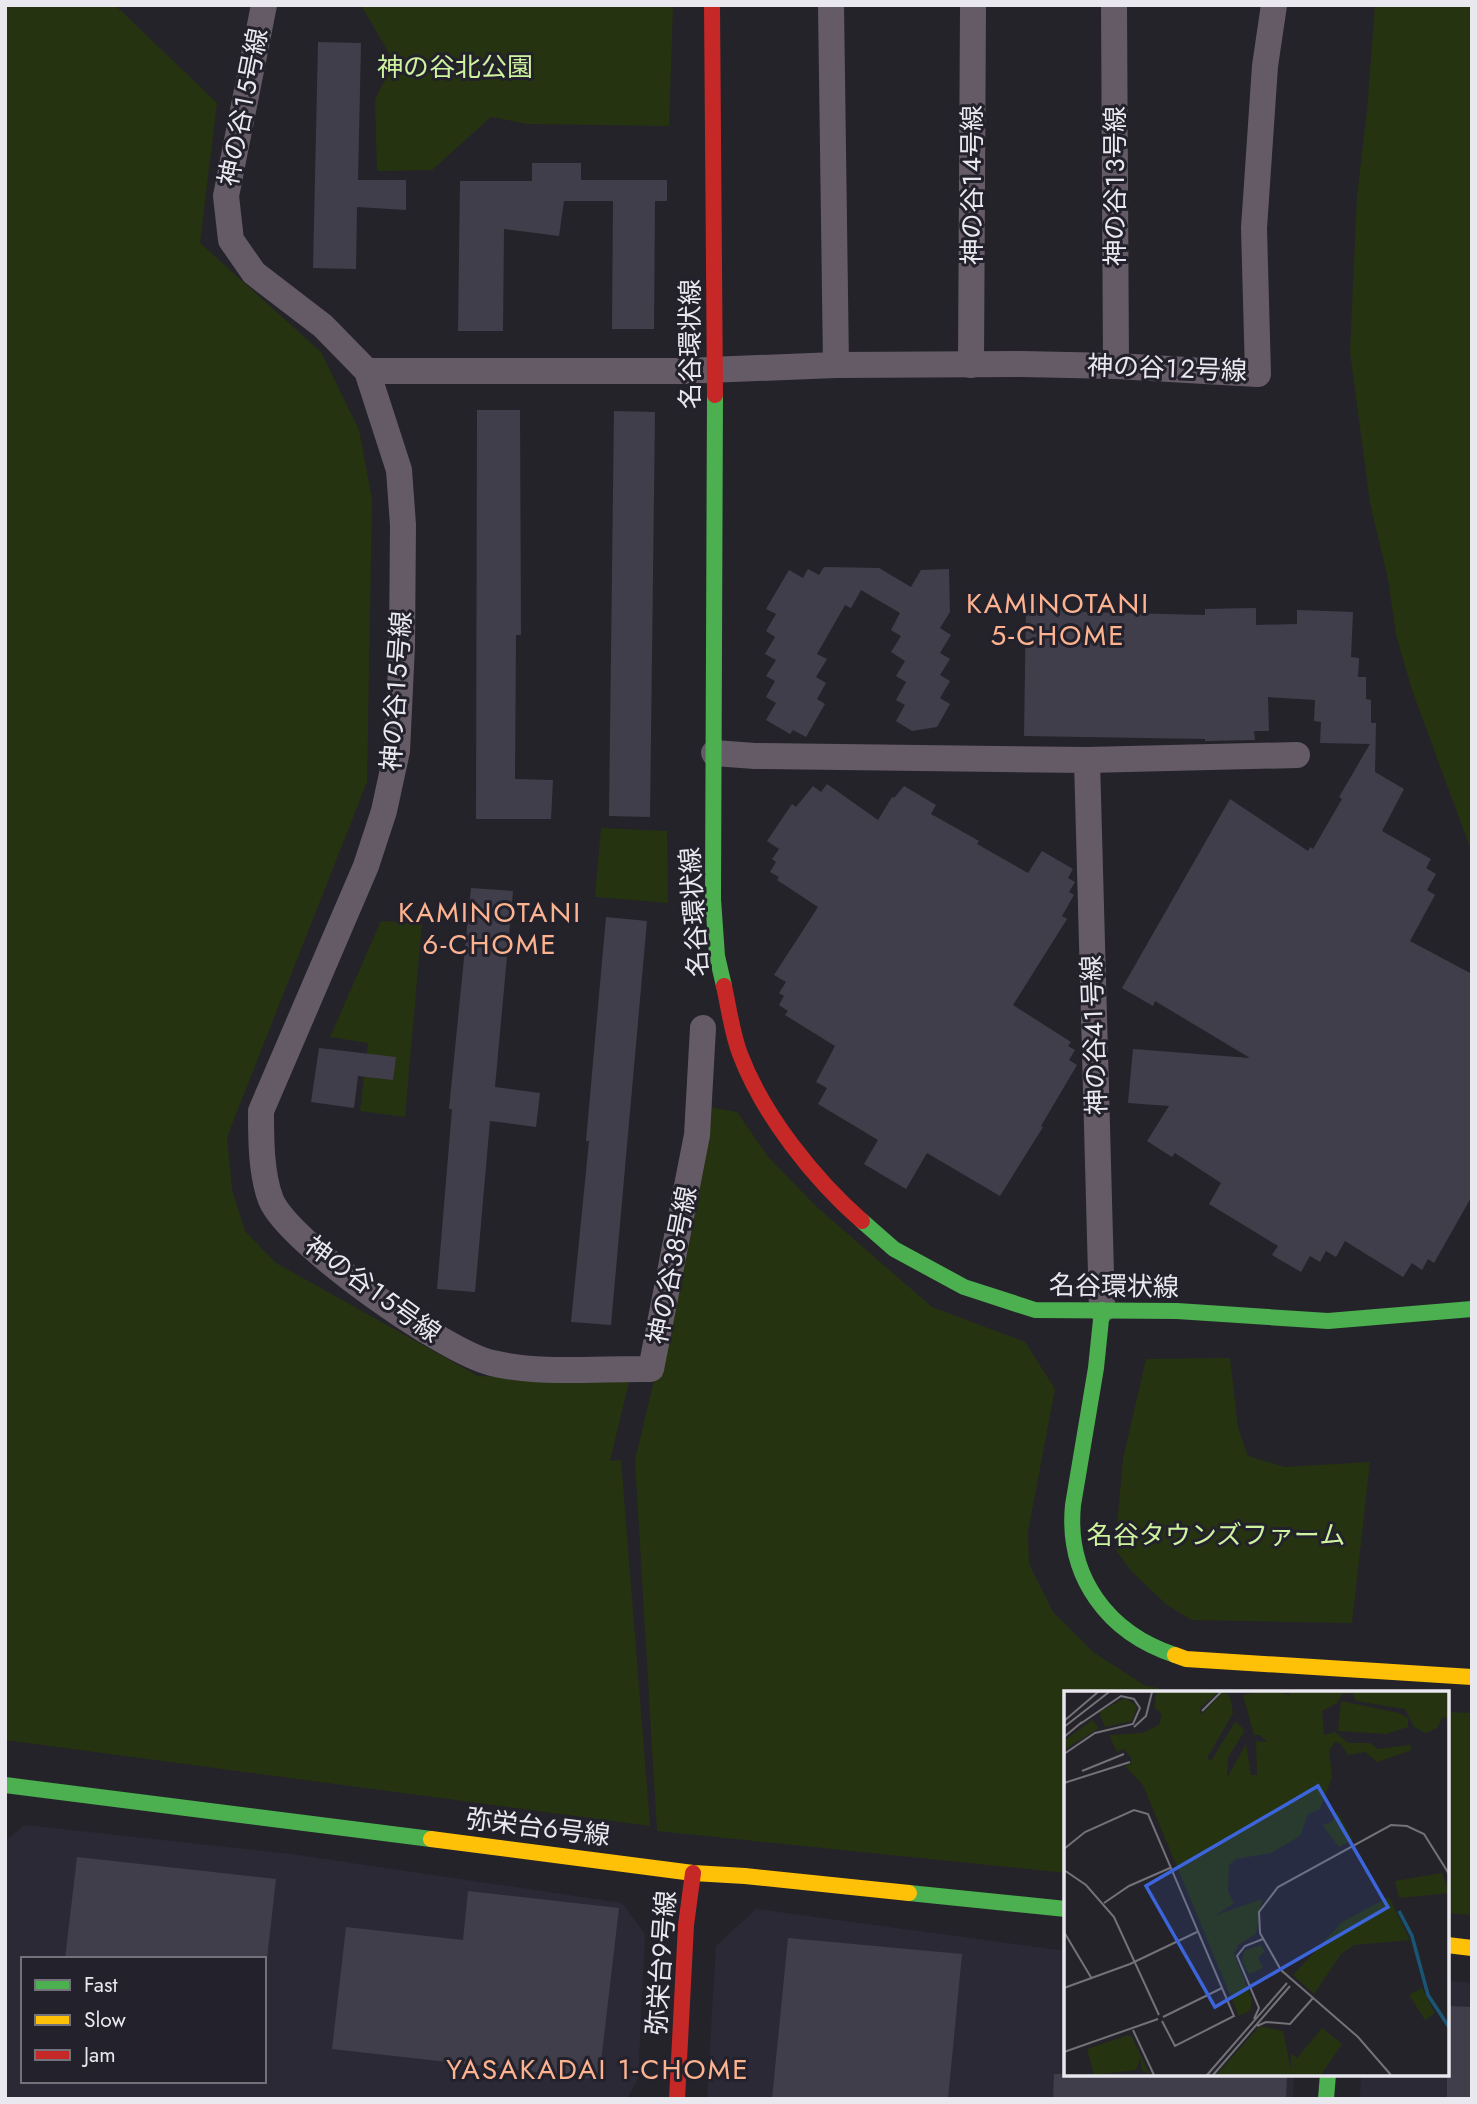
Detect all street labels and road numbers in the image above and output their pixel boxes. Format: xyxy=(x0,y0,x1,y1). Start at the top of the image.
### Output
street label: 神の谷１５号線 xyxy=(209,25,277,189)
street label: 神の谷１４号線 xyxy=(953,105,991,265)
street label: 神の谷１３号線 xyxy=(1096,106,1134,266)
street label: 名谷環状線 xyxy=(671,279,709,409)
street label: 神の谷１２号線 xyxy=(1086,346,1248,390)
street label: 神の谷１５号線 xyxy=(371,610,421,772)
street label: 名谷環状線 xyxy=(671,846,717,978)
street label: 神の谷４１号線 xyxy=(1072,954,1116,1116)
street label: 神の谷３８号線 xyxy=(638,1183,706,1347)
street label: 神の谷１５号線 xyxy=(297,1227,449,1351)
street label: 名谷環状線 xyxy=(1049,1266,1179,1306)
street label: 弥栄台６号線 xyxy=(464,1799,612,1855)
street label: 弥栄台９号線 xyxy=(637,1889,685,2037)

